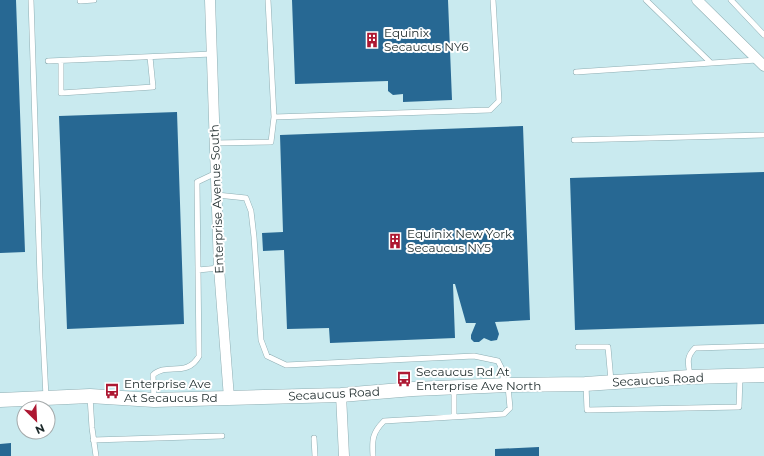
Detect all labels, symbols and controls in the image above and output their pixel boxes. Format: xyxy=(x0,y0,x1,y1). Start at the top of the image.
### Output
place label: Equinix Secaucus NY6 xyxy=(384,25,468,54)
building icon: Equinix Secaucus NY6 xyxy=(363,31,381,49)
street label: Enterprise Avenue South xyxy=(206,124,227,274)
place label: Equinix New York Secaucus NY5 xyxy=(407,226,513,255)
building icon: Equinix New York Secaucus NY5 xyxy=(386,232,404,250)
place label: Secaucus Rd At Enterprise Ave North xyxy=(416,364,541,393)
bus stop icon: Secaucus Rd At Enterprise Ave North xyxy=(395,370,413,388)
street label: Secaucus Road xyxy=(612,370,704,389)
place label: Enterprise Ave At Secaucus Rd xyxy=(124,376,218,405)
bus stop icon: Enterprise Ave At Secaucus Rd xyxy=(103,382,121,400)
street label: Secaucus Road xyxy=(288,384,380,403)
north arrow xyxy=(16,400,56,440)
text: N xyxy=(33,421,47,437)

